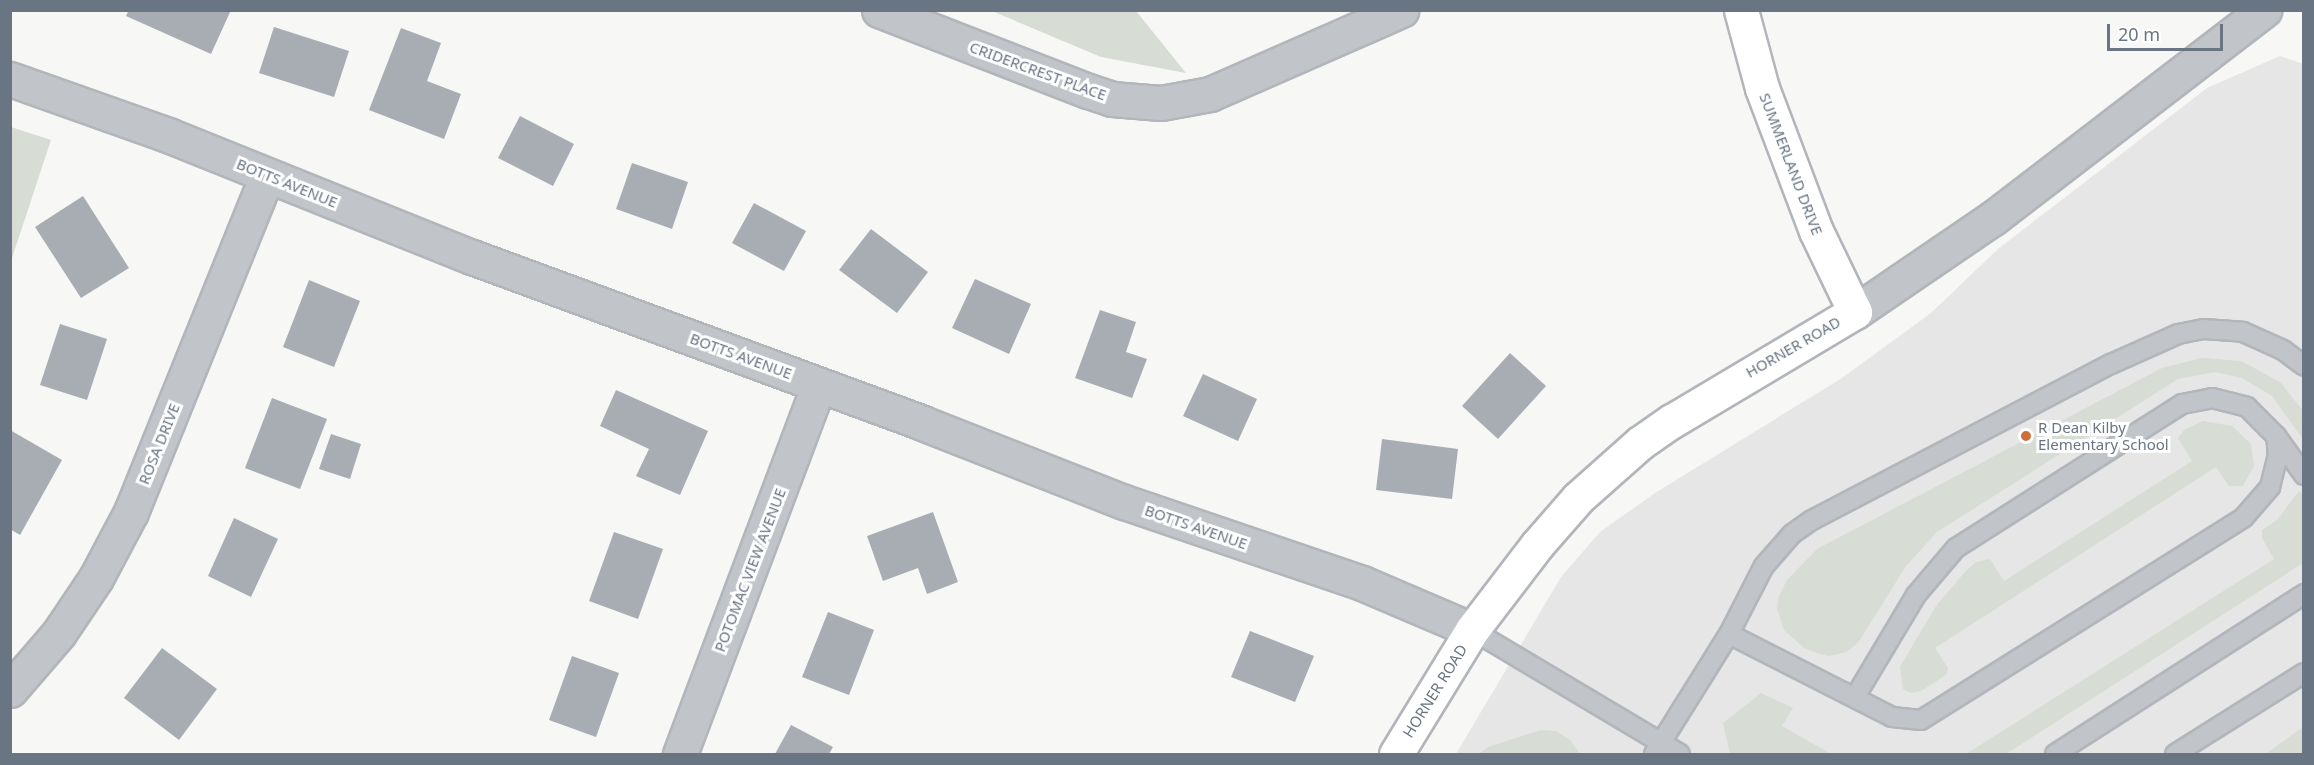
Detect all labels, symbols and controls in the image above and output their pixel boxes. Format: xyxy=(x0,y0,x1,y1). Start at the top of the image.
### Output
scale bar xyxy=(2110,12,2226,50)
text: 20 m xyxy=(2118,22,2160,46)
street label: CRIDERCREST PLACE xyxy=(967,38,1109,104)
street label: SUMMERLAND DRIVE xyxy=(1756,91,1826,237)
street label: BOTTS AVENUE xyxy=(234,155,340,211)
street label: HORNER ROAD xyxy=(1742,313,1844,381)
street label: BOTTS AVENUE xyxy=(688,329,794,383)
street label: ROSA DRIVE xyxy=(135,401,183,487)
place label: R Dean Kilby Elementary School xyxy=(2038,418,2169,453)
marker: R Dean Kilby Elementary School xyxy=(2019,429,2033,443)
street label: POTOMAC VIEW AVENUE xyxy=(710,486,790,654)
street label: BOTTS AVENUE xyxy=(1142,501,1250,553)
street label: HORNER ROAD xyxy=(1399,641,1471,741)

